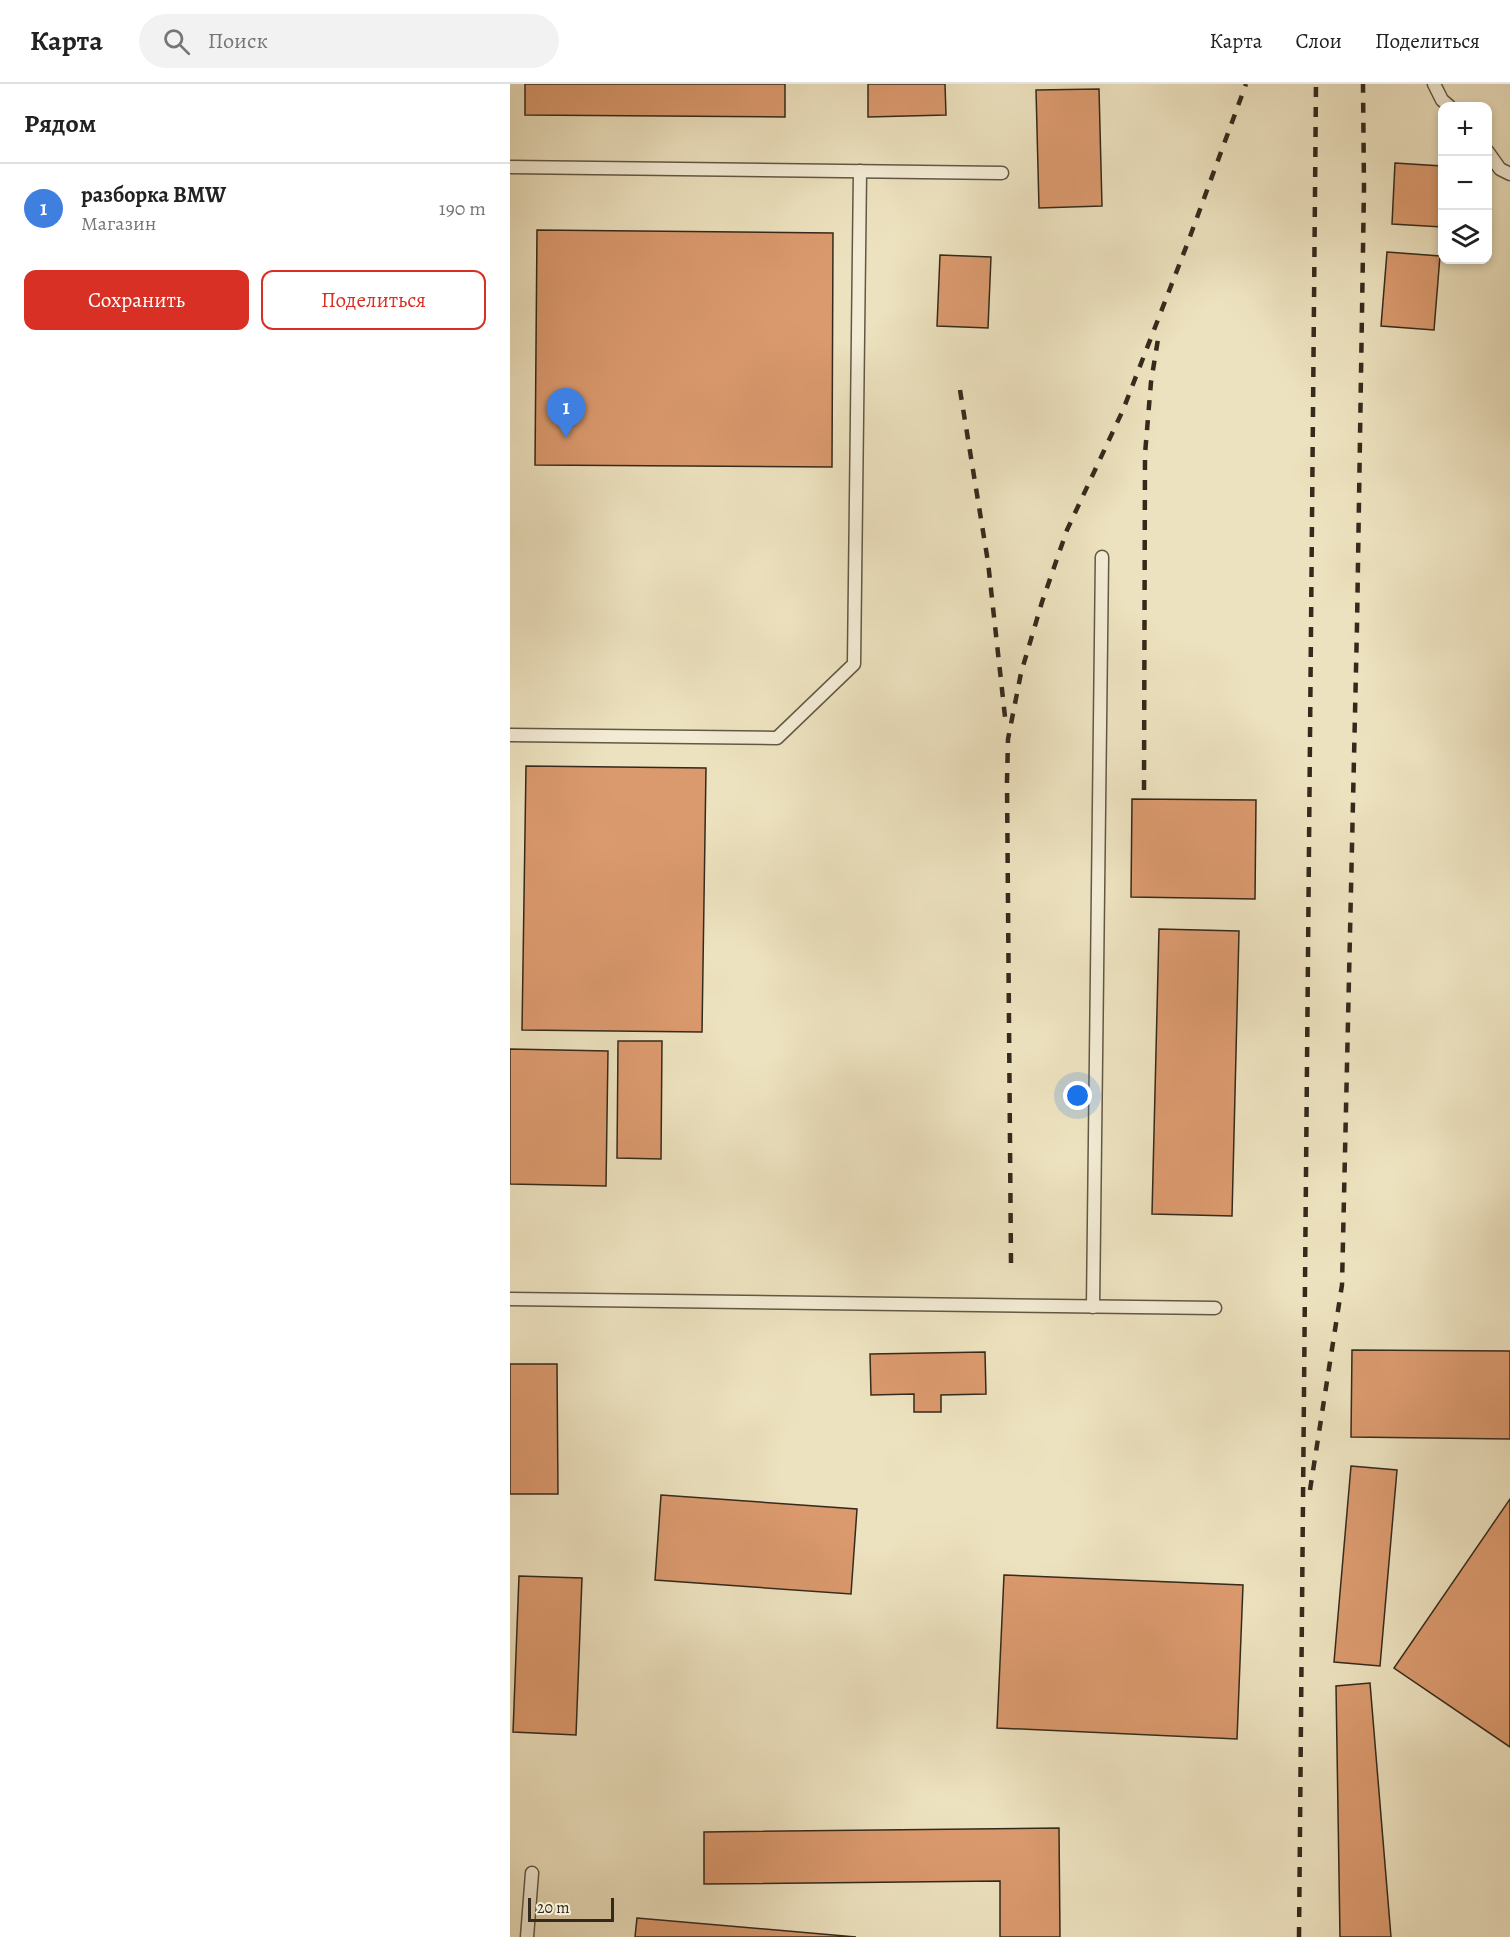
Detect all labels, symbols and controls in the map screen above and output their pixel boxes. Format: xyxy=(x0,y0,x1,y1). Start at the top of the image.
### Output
search box xyxy=(139,14,559,68)
text: Карта xyxy=(30,22,103,60)
icon: search xyxy=(160,25,193,58)
text: Поиск xyxy=(208,26,268,56)
text: Карта xyxy=(1209,27,1262,55)
text: Слои xyxy=(1295,27,1342,55)
text: Поделиться xyxy=(1375,27,1480,55)
map controls xyxy=(1438,102,1492,264)
button: + xyxy=(1438,102,1492,156)
text: Рядом xyxy=(24,106,96,141)
button: − xyxy=(1438,156,1492,210)
text: разборка BMW xyxy=(81,180,226,210)
text: 1 xyxy=(40,195,47,222)
text: 190 m xyxy=(439,195,486,222)
text: Магазин xyxy=(81,210,156,237)
button: layers xyxy=(1438,210,1492,264)
button: Сохранить xyxy=(24,270,249,330)
button: Поделиться xyxy=(261,270,486,330)
pin: 1 xyxy=(546,388,586,438)
your location xyxy=(1063,1081,1092,1110)
scale bar xyxy=(528,1895,614,1922)
text: 20 m xyxy=(537,1897,570,1919)

